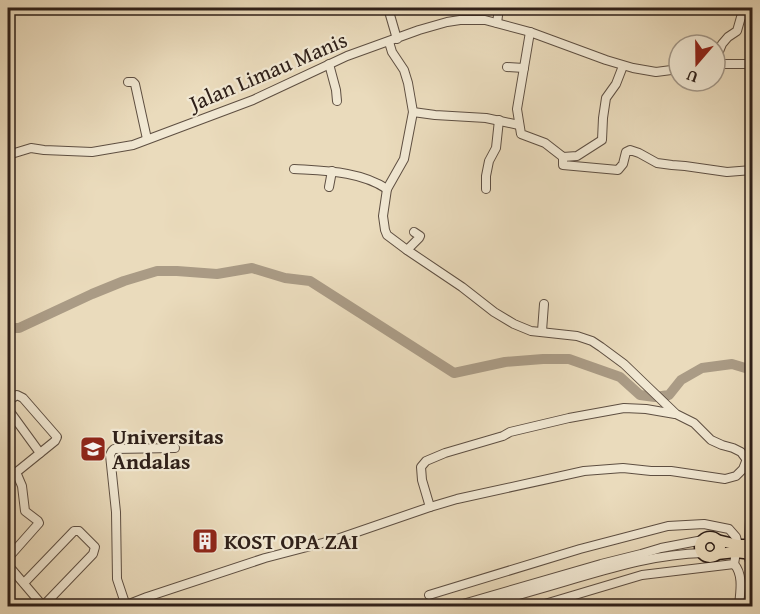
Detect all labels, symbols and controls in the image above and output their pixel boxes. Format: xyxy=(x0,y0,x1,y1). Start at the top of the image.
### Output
street label: Jalan Limau Manis xyxy=(181,23,352,120)
north arrow xyxy=(667,33,727,93)
text: U xyxy=(682,64,701,90)
place label: Universitas Andalas xyxy=(112,420,224,477)
school or university icon: Universitas Andalas xyxy=(78,434,108,464)
place label: KOST OPA ZAI xyxy=(224,525,358,557)
building icon: KOST OPA ZAI xyxy=(190,526,220,556)

